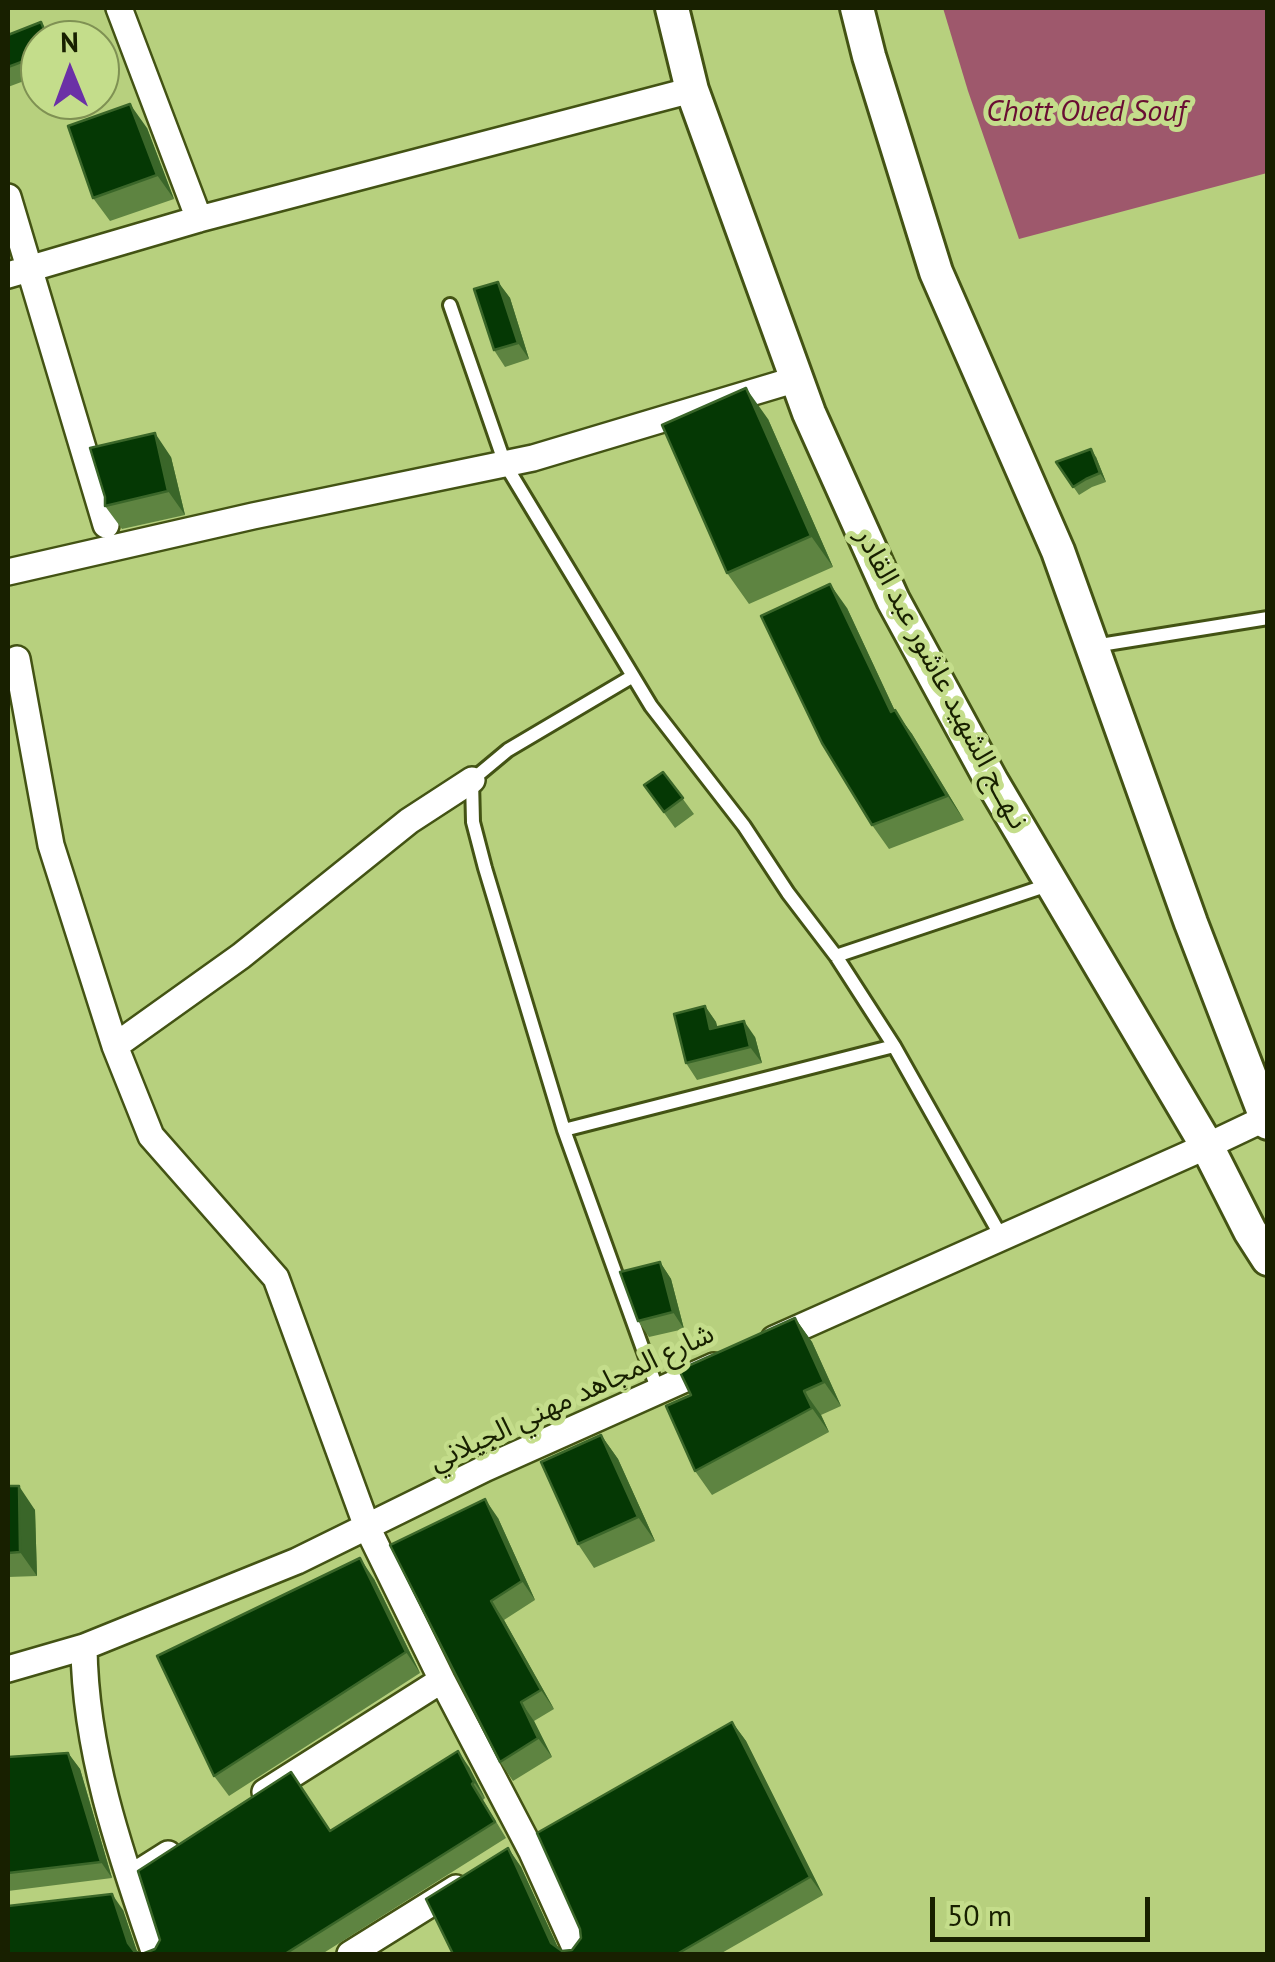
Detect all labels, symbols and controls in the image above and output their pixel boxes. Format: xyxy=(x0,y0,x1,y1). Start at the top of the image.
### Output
north arrow xyxy=(20,20,120,120)
text: N xyxy=(60,23,79,60)
water label: Chott Oued Souf xyxy=(986,94,1186,130)
street label: نـهــج الشهيد عاشور عبد القادر xyxy=(847,523,1035,835)
street label: شارع المجاهد مهني الجيلاني xyxy=(424,1317,720,1479)
scale bar xyxy=(935,1877,1155,1939)
text: 50 m xyxy=(947,1895,1012,1934)

